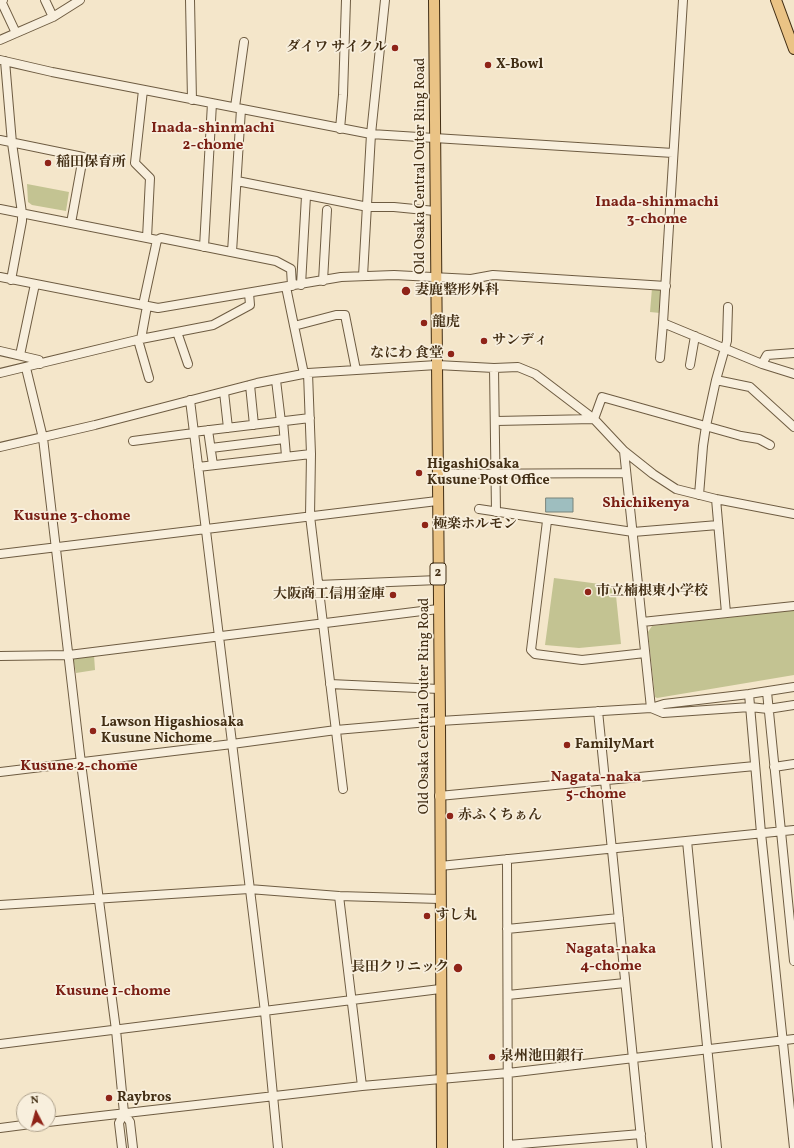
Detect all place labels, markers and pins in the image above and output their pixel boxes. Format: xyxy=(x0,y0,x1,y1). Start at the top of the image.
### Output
place label: ダイワ サイクル xyxy=(286,40,387,56)
marker: ダイワ サイクル xyxy=(390,43,400,53)
place label: X-Bowl xyxy=(496,57,543,73)
marker: X-Bowl xyxy=(483,60,493,70)
place label: 稲田保育所 xyxy=(56,155,126,171)
marker: 稲田保育所 xyxy=(43,158,53,168)
place label: 妻鹿整形外科 xyxy=(415,283,499,299)
marker: 妻鹿整形外科 xyxy=(400,285,412,297)
place label: 龍虎 xyxy=(432,315,460,331)
marker: 龍虎 xyxy=(419,318,429,328)
place label: サンディ xyxy=(492,333,548,349)
marker: サンディ xyxy=(479,336,489,346)
place label: なにわ 食堂 xyxy=(370,346,443,362)
marker: なにわ 食堂 xyxy=(446,349,456,359)
place label: HigashiOsaka Kusune Post Office xyxy=(427,457,550,490)
marker: HigashiOsaka Kusune Post Office xyxy=(414,468,424,478)
place label: 極楽ホルモン xyxy=(433,517,517,533)
marker: 極楽ホルモン xyxy=(420,520,430,530)
place label: 市立楠根東小学校 xyxy=(596,584,708,600)
place label: 大阪商工信用金庫 xyxy=(273,587,385,603)
marker: 市立楠根東小学校 xyxy=(583,587,593,597)
marker: 大阪商工信用金庫 xyxy=(388,590,398,600)
place label: Lawson Higashiosaka Kusune Nichome xyxy=(101,715,244,748)
marker: Lawson Higashiosaka Kusune Nichome xyxy=(88,726,98,736)
place label: FamilyMart xyxy=(575,737,654,753)
marker: FamilyMart xyxy=(562,740,572,750)
place label: 赤ふくちぁん xyxy=(458,808,542,824)
marker: 赤ふくちぁん xyxy=(445,811,455,821)
place label: すし丸 xyxy=(435,908,477,924)
marker: すし丸 xyxy=(422,911,432,921)
place label: 長田クリニック xyxy=(351,960,449,976)
marker: 長田クリニック xyxy=(452,962,464,974)
place label: 泉州池田銀行 xyxy=(500,1049,584,1065)
marker: 泉州池田銀行 xyxy=(487,1052,497,1062)
place label: Raybros xyxy=(117,1090,171,1106)
marker: Raybros xyxy=(104,1093,114,1103)

